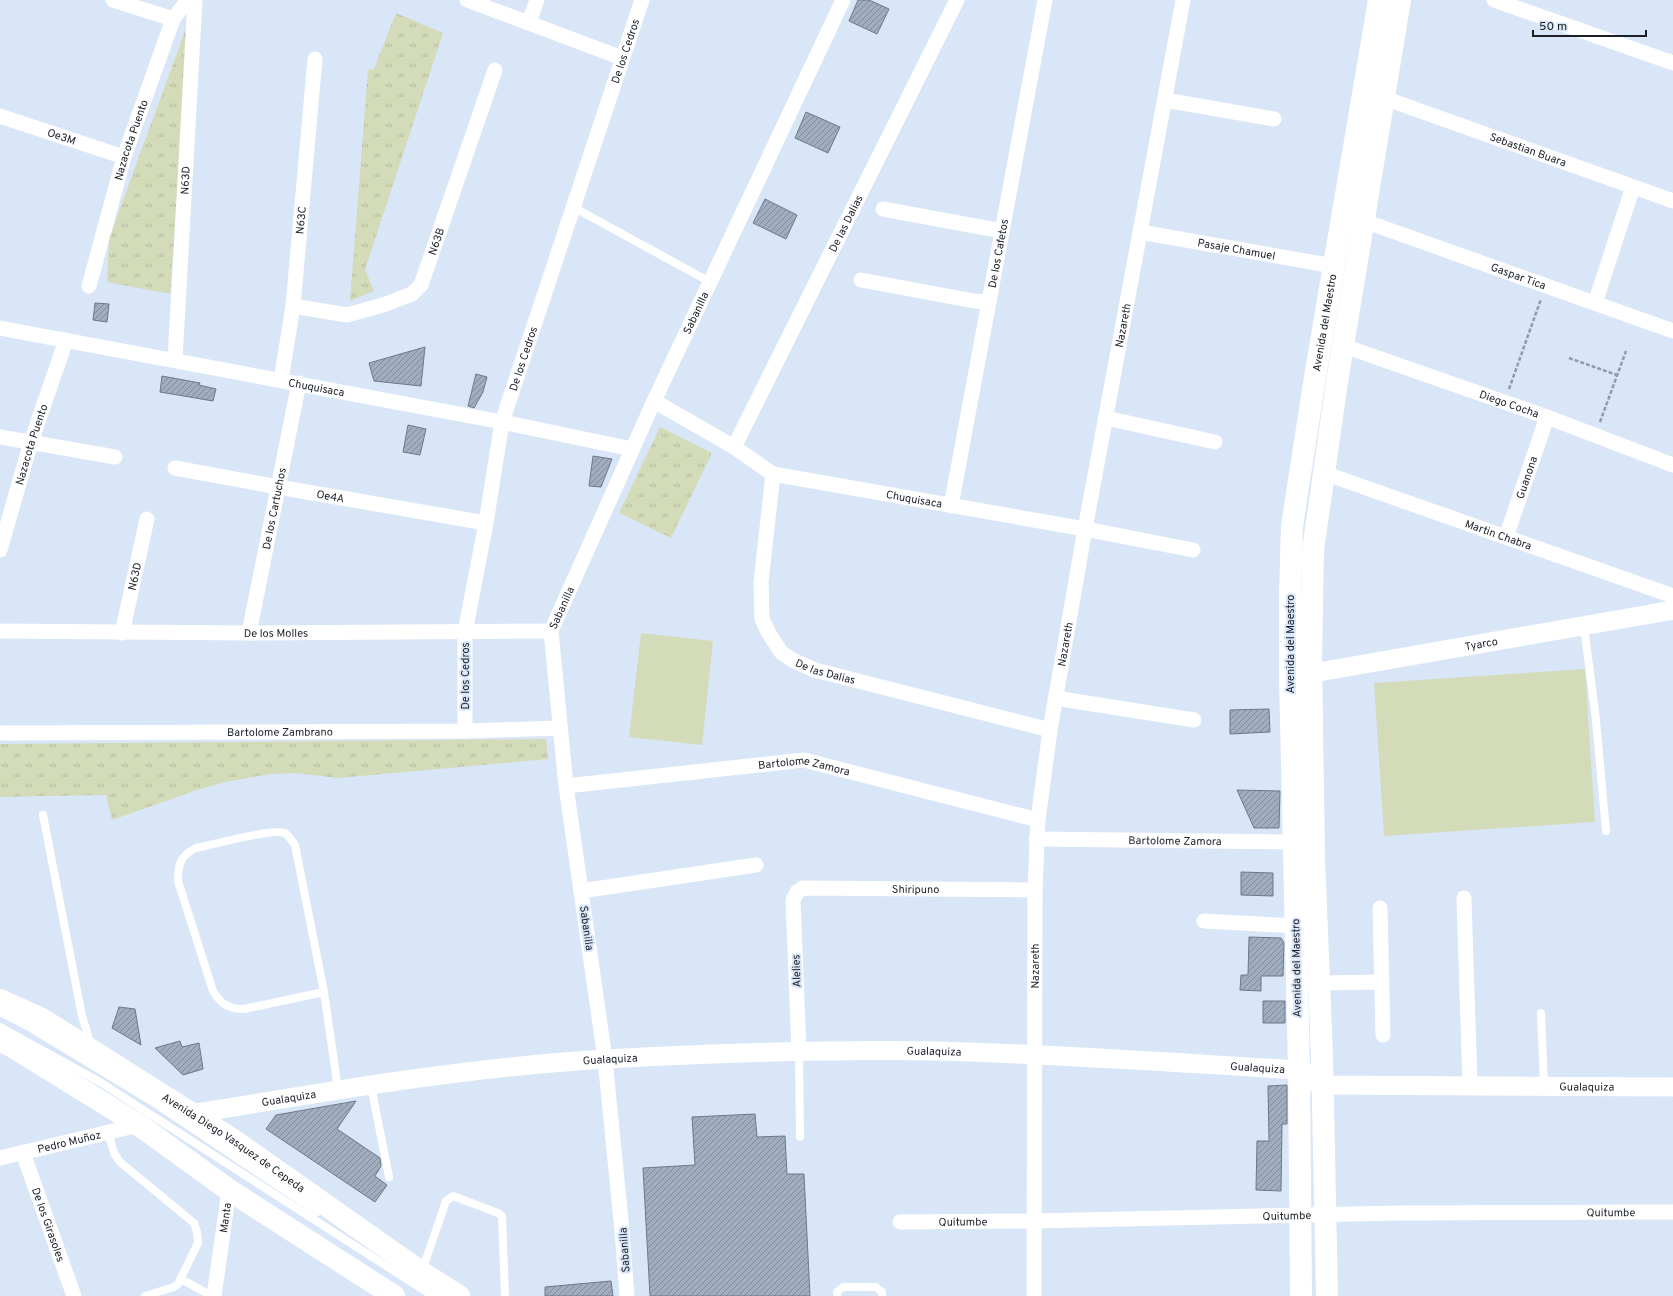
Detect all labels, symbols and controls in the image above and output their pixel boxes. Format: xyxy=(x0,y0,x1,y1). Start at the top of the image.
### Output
scale bar xyxy=(1533,12,1646,38)
street label: De los Cedros xyxy=(609,17,643,86)
text: 50 m xyxy=(1539,19,1567,35)
street label: Nazacota Puento xyxy=(112,98,152,182)
street label: Oe3M xyxy=(45,126,77,149)
street label: Sebastian Buara xyxy=(1488,130,1568,170)
street label: N63D xyxy=(178,166,194,195)
street label: De las Dalias xyxy=(826,193,867,255)
street label: N63C xyxy=(293,206,310,235)
street label: De los Cafetos xyxy=(986,218,1012,289)
street label: N63B xyxy=(426,226,448,257)
street label: Pasaje Chamuel xyxy=(1196,236,1276,264)
street label: Gaspar Tica xyxy=(1489,261,1548,293)
street label: Avenida del Maestro xyxy=(1310,273,1340,373)
street label: Sabanilla xyxy=(680,290,713,337)
street label: Nazareth xyxy=(1113,302,1135,349)
street label: De los Cedros xyxy=(507,325,541,393)
street label: Chuquisaca xyxy=(287,376,346,400)
street label: Diego Cocha xyxy=(1477,388,1541,422)
street label: Nazacota Puento xyxy=(13,403,51,487)
street label: Guanona xyxy=(1514,454,1541,501)
street label: De los Cartuchos xyxy=(260,466,290,551)
street label: Oe4A xyxy=(315,488,345,506)
street label: Chuquisaca xyxy=(885,488,943,512)
street label: Martin Chabra xyxy=(1463,517,1533,554)
street label: N63D xyxy=(126,561,145,592)
street label: Sabanilla xyxy=(547,584,578,632)
street label: Avenida del Maestro xyxy=(1284,595,1298,693)
street label: Nazareth xyxy=(1055,621,1077,668)
street label: De los Molles xyxy=(244,627,308,641)
street label: Tyarco xyxy=(1464,635,1499,654)
street label: De los Cedros xyxy=(459,642,473,710)
street label: De las Dalias xyxy=(793,656,857,688)
street label: Bartolome Zambrano xyxy=(227,726,333,740)
street label: Bartolome Zamora xyxy=(757,754,852,780)
street label: Bartolome Zamora xyxy=(1128,834,1222,849)
street label: Shiripuno xyxy=(892,883,940,897)
street label: Sabanilla xyxy=(576,905,596,952)
street label: Avenida del Maestro xyxy=(1289,918,1305,1018)
street label: Nazareth xyxy=(1029,944,1043,988)
street label: Alelies xyxy=(789,954,805,988)
street label: Gualaquiza xyxy=(906,1045,962,1060)
street label: Gualaquiza xyxy=(582,1051,638,1069)
street label: Gualaquiza xyxy=(1230,1060,1286,1077)
street label: Gualaquiza xyxy=(1559,1080,1615,1095)
street label: Gualaquiza xyxy=(261,1088,317,1110)
street label: Avenida Diego Vasquez de Cepeda xyxy=(159,1091,307,1196)
street label: Pedro Muñoz xyxy=(36,1128,103,1157)
street label: De los Girasoles xyxy=(28,1186,67,1264)
street label: Manta xyxy=(217,1202,235,1234)
street label: Quitumbe xyxy=(1586,1206,1635,1220)
street label: Quitumbe xyxy=(1262,1209,1312,1224)
street label: Quitumbe xyxy=(939,1215,988,1230)
street label: Sabanilla xyxy=(616,1227,634,1273)

